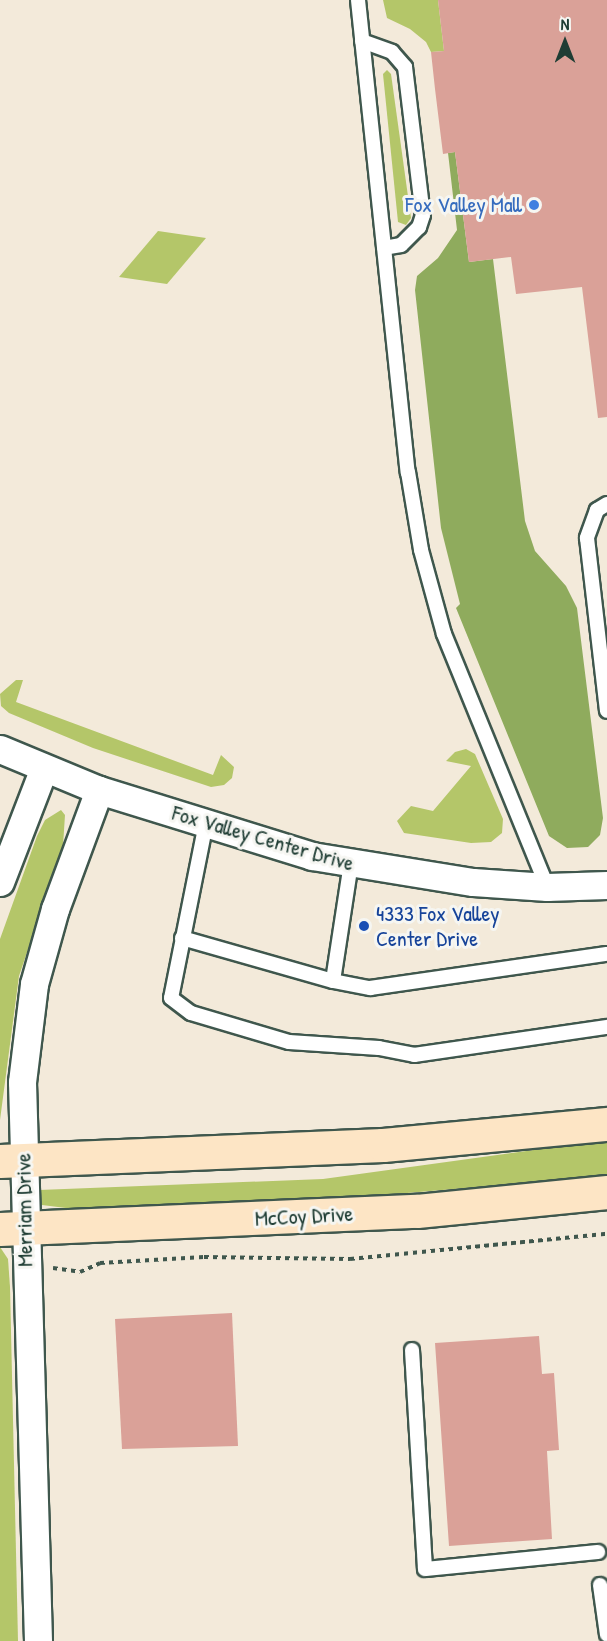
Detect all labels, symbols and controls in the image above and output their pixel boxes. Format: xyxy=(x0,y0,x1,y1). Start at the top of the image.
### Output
north arrow xyxy=(535,12,595,72)
text: N xyxy=(561,13,569,35)
place label: Fox Valley Mall xyxy=(405,192,522,218)
marker: Fox Valley Mall xyxy=(527,198,541,212)
street label: Fox Valley Center Drive xyxy=(169,799,357,877)
place label: 4333 Fox Valley Center Drive xyxy=(376,900,499,951)
marker: 4333 Fox Valley Center Drive xyxy=(357,919,371,933)
street label: Merriam Drive xyxy=(10,1153,38,1267)
street label: McCoy Drive xyxy=(254,1200,354,1232)

